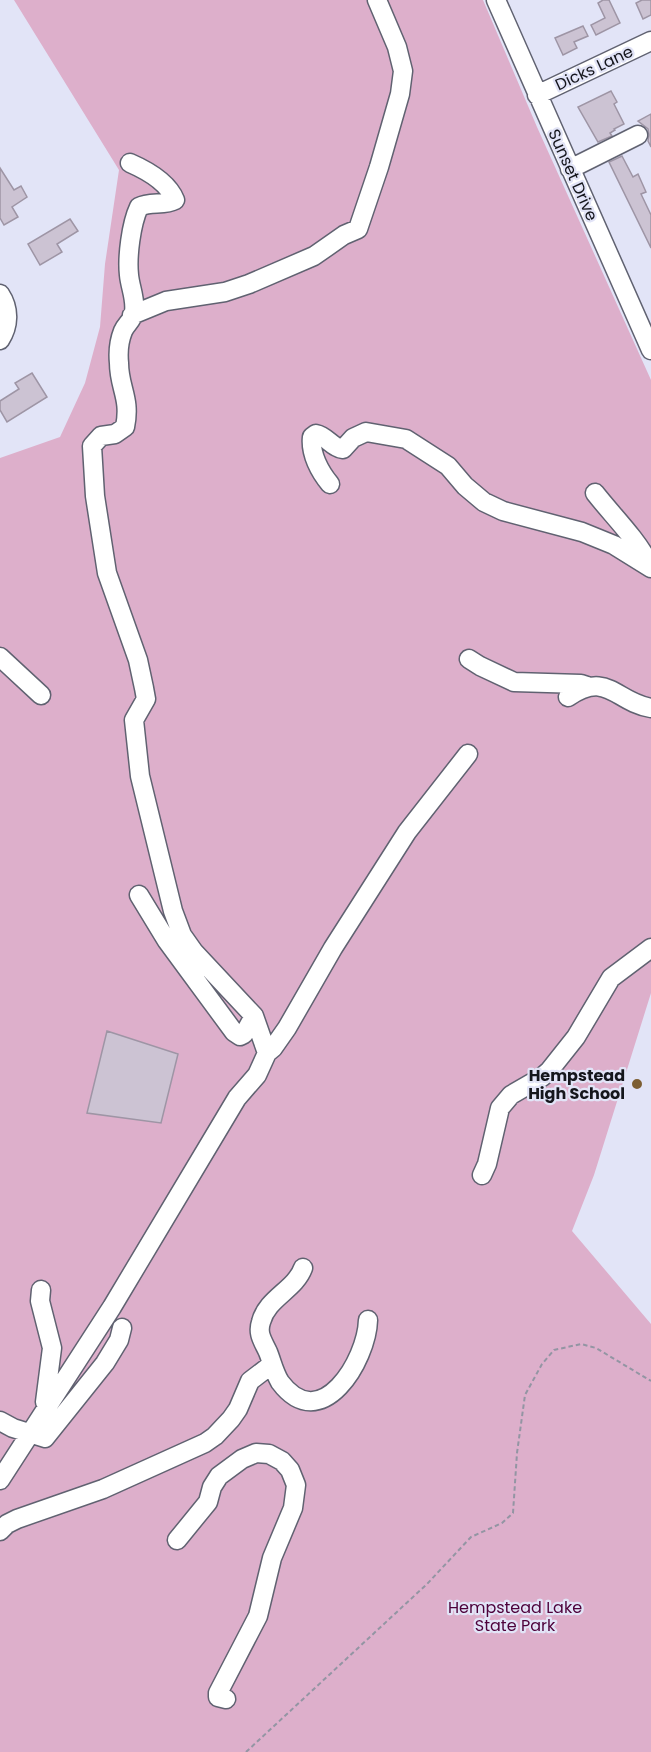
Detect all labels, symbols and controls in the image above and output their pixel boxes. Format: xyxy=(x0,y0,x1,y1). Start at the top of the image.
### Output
street label: Dicks Lane xyxy=(551,40,637,96)
street label: Sunset Drive xyxy=(542,125,604,225)
place label: Hempstead High School xyxy=(528,1064,625,1105)
marker: Hempstead High School xyxy=(630,1077,644,1091)
park label: Hempstead Lake State Park xyxy=(448,1596,582,1637)

